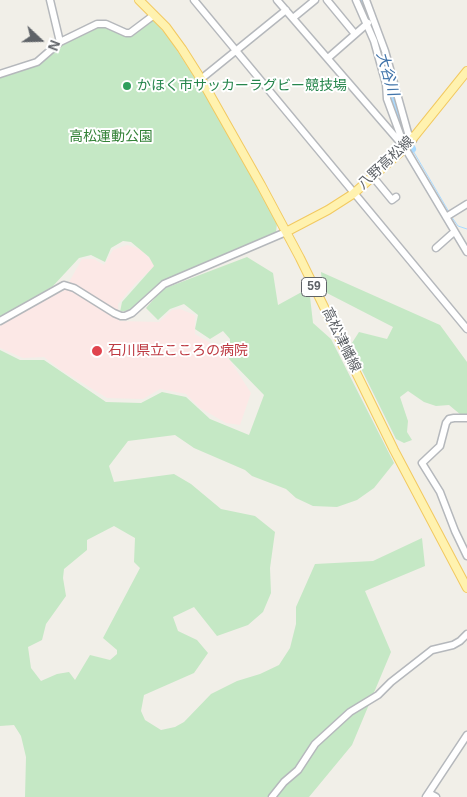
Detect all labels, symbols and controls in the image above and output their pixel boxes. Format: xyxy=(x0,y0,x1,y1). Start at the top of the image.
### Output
north arrow xyxy=(15,15,65,65)
text: N xyxy=(45,38,63,53)
water label: 大谷川 xyxy=(372,50,402,98)
place label: かほく市サッカーラグビー競技場 xyxy=(137,78,347,94)
marker: かほく市サッカーラグビー競技場 xyxy=(121,80,133,92)
park label: 高松運動公園 xyxy=(69,129,153,145)
street label: 八野高松線 xyxy=(355,133,417,193)
road number: 59 xyxy=(302,278,326,296)
street label: 高松津幡線 xyxy=(318,305,364,375)
place label: 石川県立こころの病院 xyxy=(108,343,248,359)
marker: 石川県立こころの病院 xyxy=(90,344,104,358)

